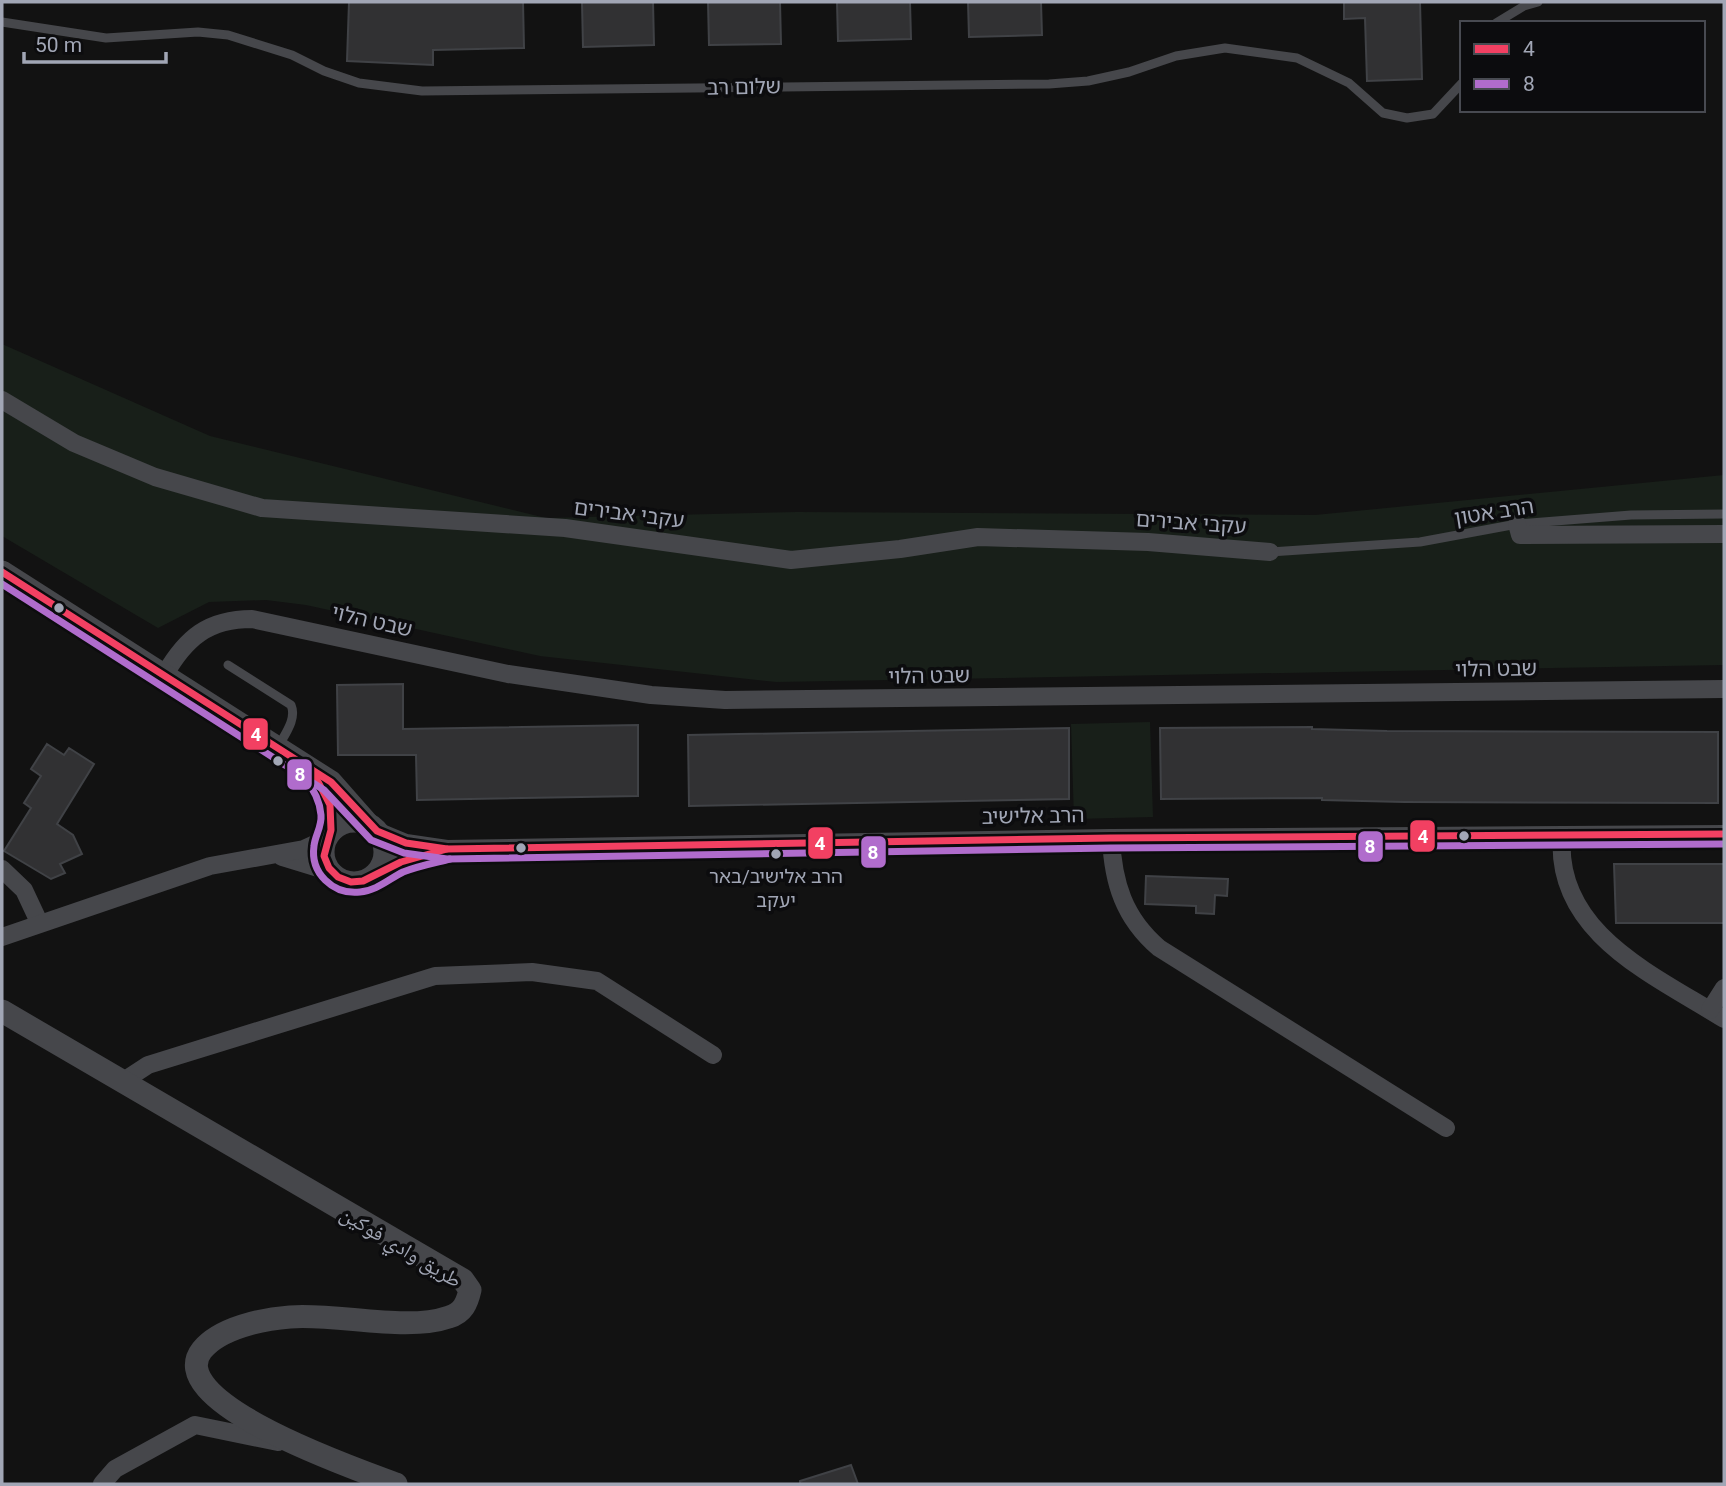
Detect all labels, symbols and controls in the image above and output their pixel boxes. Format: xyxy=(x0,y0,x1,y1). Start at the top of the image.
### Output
scale bar xyxy=(24,21,166,65)
legend xyxy=(1460,21,1705,112)
text: 50 m xyxy=(35,33,82,57)
text: 4 xyxy=(1523,37,1535,61)
text: 8 xyxy=(1523,72,1535,96)
street label: שלום רב xyxy=(707,74,781,100)
street label: הרב אטון xyxy=(1452,494,1536,530)
street label: עקבי אבירים xyxy=(572,495,686,533)
street label: עקבי אבירים xyxy=(1135,507,1247,539)
street label: שבט הלוי xyxy=(329,600,415,642)
unlabelled marker xyxy=(52,601,66,615)
street label: שבט הלוי xyxy=(1455,656,1537,682)
street label: שבט הלוי xyxy=(888,663,970,689)
line badge: 4 xyxy=(242,717,269,751)
text: 4 xyxy=(251,723,262,746)
unlabelled marker xyxy=(271,754,285,768)
line badge: 8 xyxy=(286,758,313,791)
text: 8 xyxy=(295,763,306,786)
street label: הרב אלישיב xyxy=(981,803,1085,829)
line badge: 4 xyxy=(1409,819,1436,853)
text: 4 xyxy=(1418,825,1429,848)
line badge: 4 xyxy=(807,826,834,860)
unlabelled marker xyxy=(1457,829,1471,843)
line badge: 8 xyxy=(1357,830,1384,863)
text: 4 xyxy=(815,832,826,855)
line badge: 8 xyxy=(860,835,887,869)
text: 8 xyxy=(1365,835,1376,858)
unlabelled marker xyxy=(514,841,528,855)
text: 8 xyxy=(868,841,879,864)
marker: הרב אלישיב/באר יעקב xyxy=(769,847,783,861)
place label: הרב אלישיב/באר יעקב xyxy=(709,865,843,912)
street label: طريق وادي فوکين xyxy=(334,1201,466,1296)

